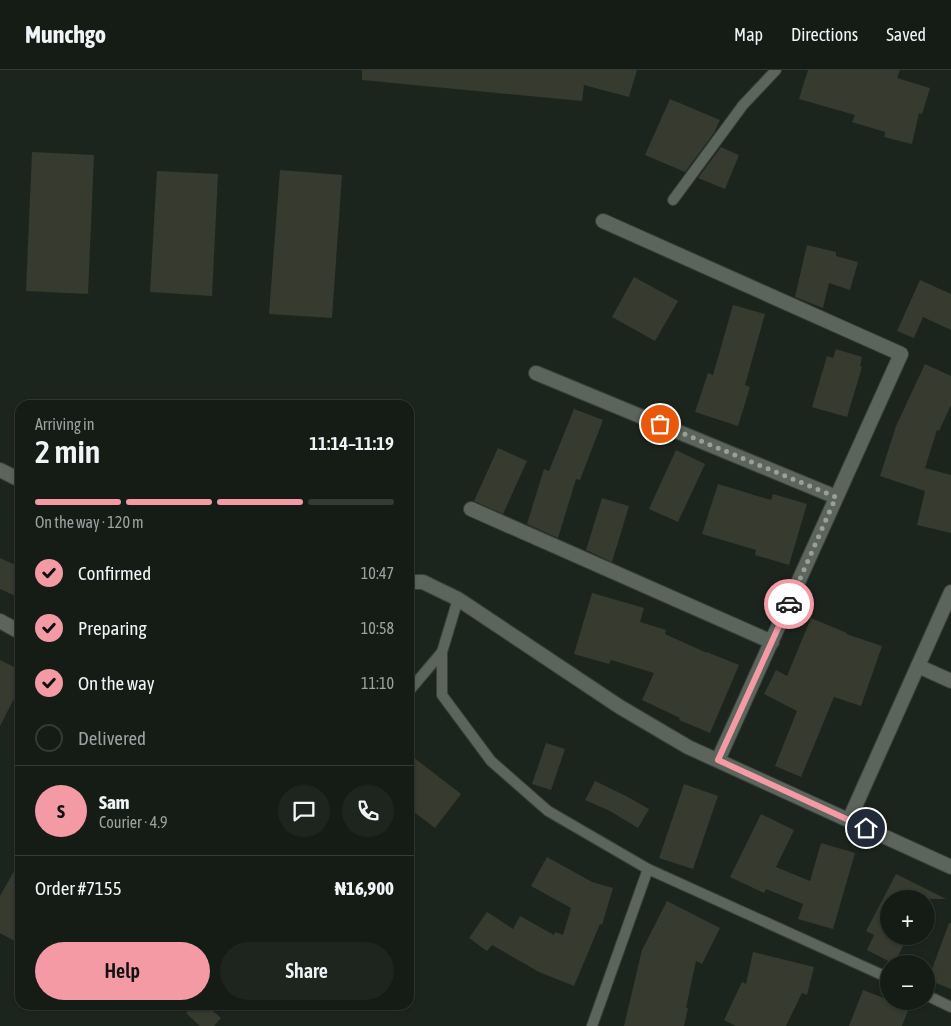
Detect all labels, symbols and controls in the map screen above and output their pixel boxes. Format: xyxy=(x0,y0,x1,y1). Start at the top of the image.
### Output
text: Munchgo xyxy=(25,21,106,48)
text: Map xyxy=(734,24,763,45)
text: Directions xyxy=(791,24,858,45)
text: Saved xyxy=(886,24,926,45)
pin xyxy=(639,403,681,445)
icon: bag xyxy=(646,410,674,438)
text: Arriving in xyxy=(35,415,95,433)
text: 11:14–11:19 xyxy=(309,432,394,454)
text: 2 min xyxy=(35,433,100,470)
text: On the way · 120 m xyxy=(35,513,144,531)
icon: check xyxy=(35,559,63,587)
text: Confirmed xyxy=(78,562,151,584)
text: 10:47 xyxy=(361,564,394,582)
courier xyxy=(764,579,814,629)
icon: car xyxy=(775,590,803,618)
icon: check xyxy=(35,614,63,642)
text: Preparing xyxy=(78,617,147,639)
text: 10:58 xyxy=(361,619,394,637)
icon: check xyxy=(35,669,63,697)
text: On the way xyxy=(78,672,155,694)
text: 11:10 xyxy=(361,674,394,692)
text: Delivered xyxy=(78,727,146,749)
button: chat xyxy=(278,785,330,837)
button: phone xyxy=(342,785,394,837)
text: Sam xyxy=(99,791,130,813)
text: S xyxy=(57,800,65,822)
pin xyxy=(845,807,887,849)
text: Courier · 4.9 xyxy=(99,813,168,831)
icon: home xyxy=(852,814,880,842)
text: Order #7155 xyxy=(35,877,122,899)
text: ₦16,900 xyxy=(335,877,394,899)
map controls xyxy=(880,890,935,1010)
button: + xyxy=(880,890,935,945)
button: Help xyxy=(35,942,210,1000)
button: Share xyxy=(220,942,394,1000)
button: − xyxy=(880,955,935,1010)

